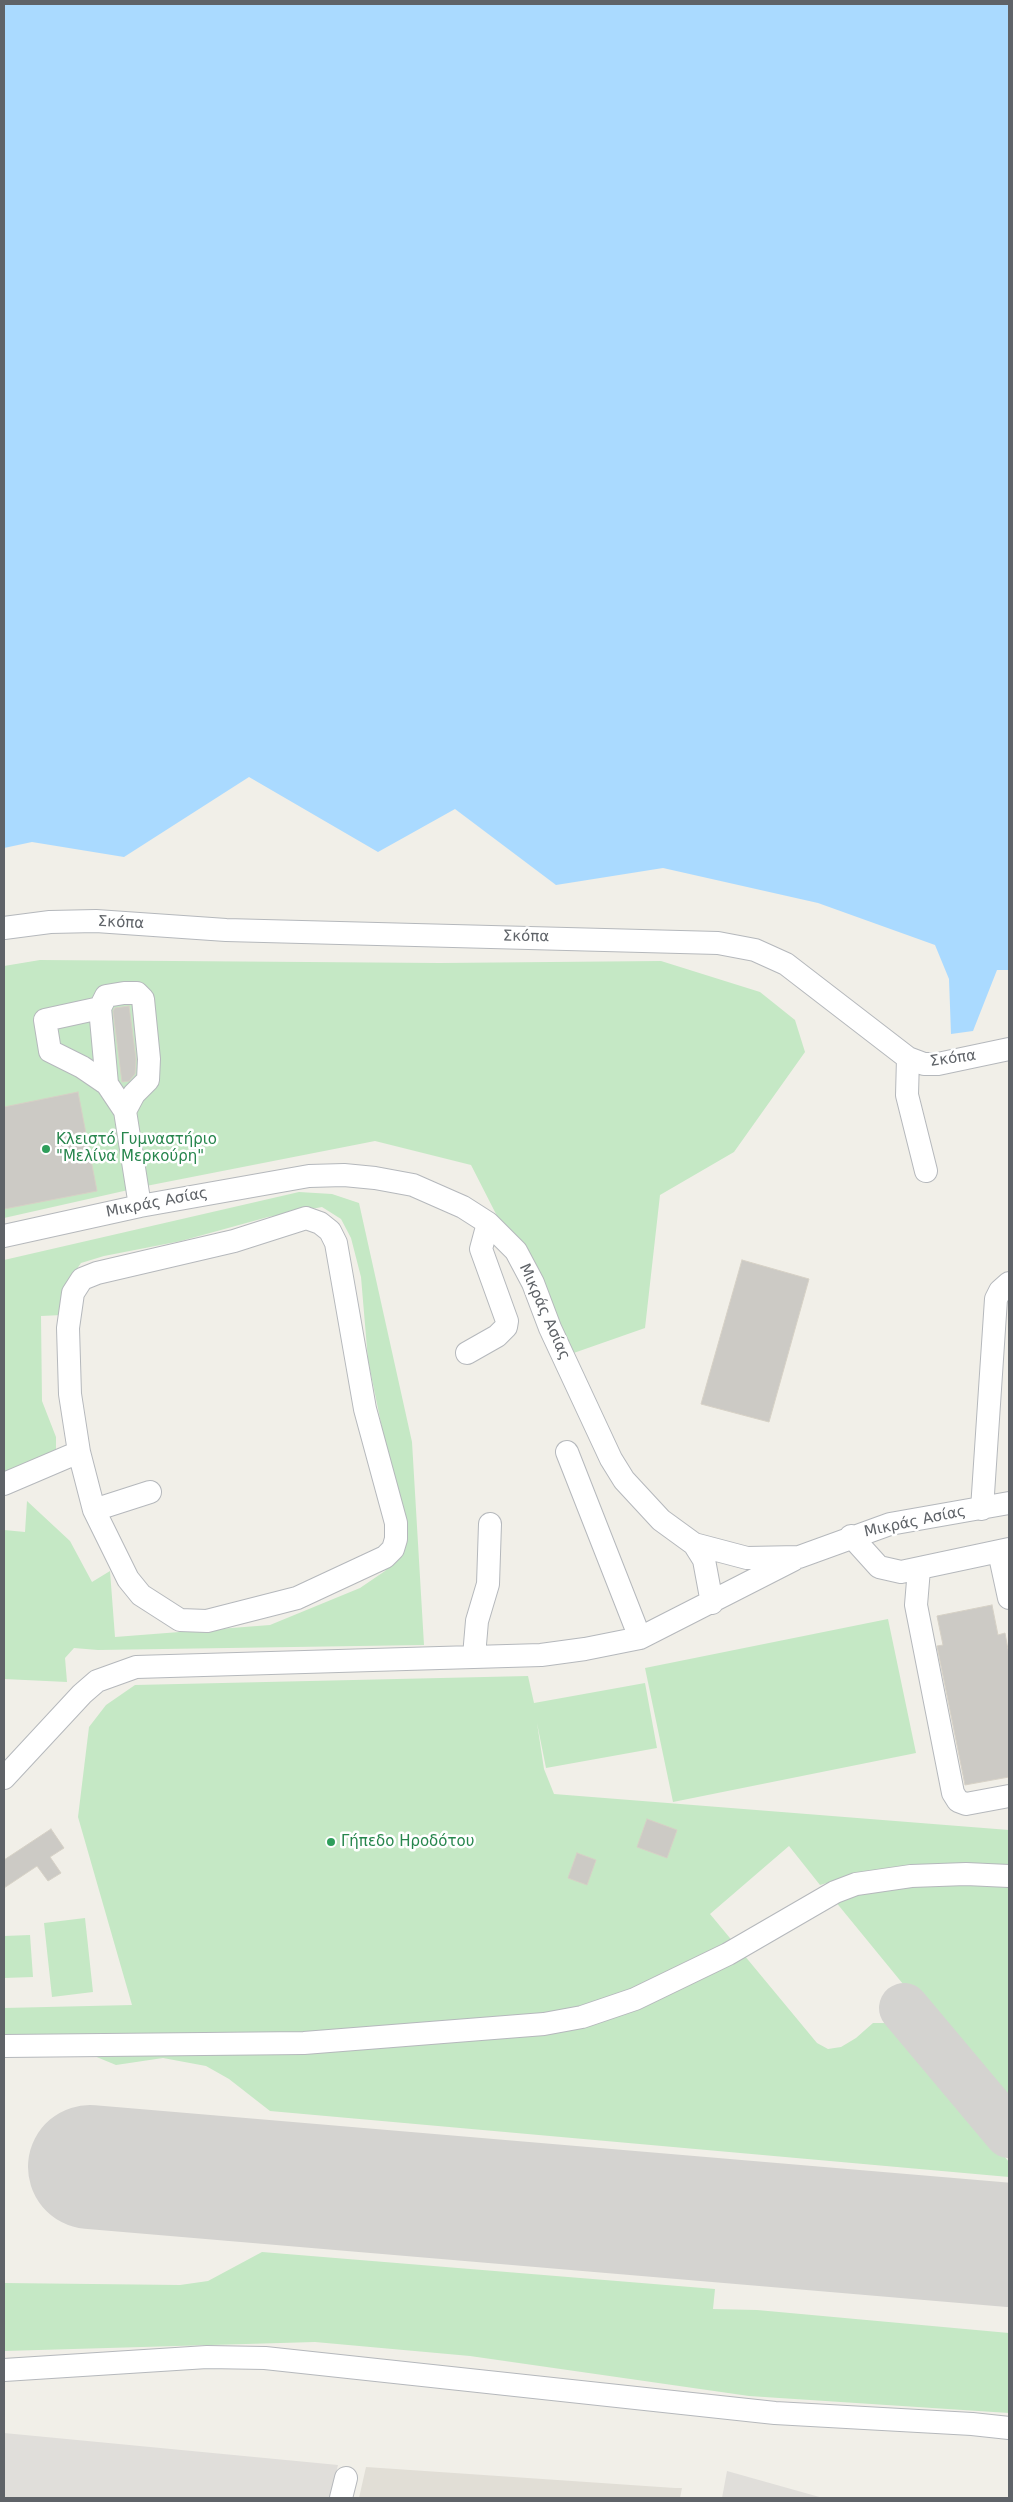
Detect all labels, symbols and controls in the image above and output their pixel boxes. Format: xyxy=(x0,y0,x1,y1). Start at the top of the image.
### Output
street label: Σκόπα xyxy=(97,913,145,933)
street label: Σκόπα xyxy=(503,928,549,946)
street label: Σκόπα xyxy=(929,1047,977,1071)
place label: Κλειστό Γυμναστήριο "Μελίνα Μερκούρη" xyxy=(56,1131,217,1166)
marker: Κλειστό Γυμναστήριο "Μελίνα Μερκούρη" xyxy=(40,1143,52,1155)
street label: Μικράς Ασίας xyxy=(105,1184,209,1222)
street label: Μικράς Ασίας xyxy=(515,1261,573,1363)
street label: Μικράς Ασίας xyxy=(863,1502,967,1542)
place label: Γήπεδο Ηροδότου xyxy=(341,1833,474,1851)
marker: Γήπεδο Ηροδότου xyxy=(325,1836,337,1848)

